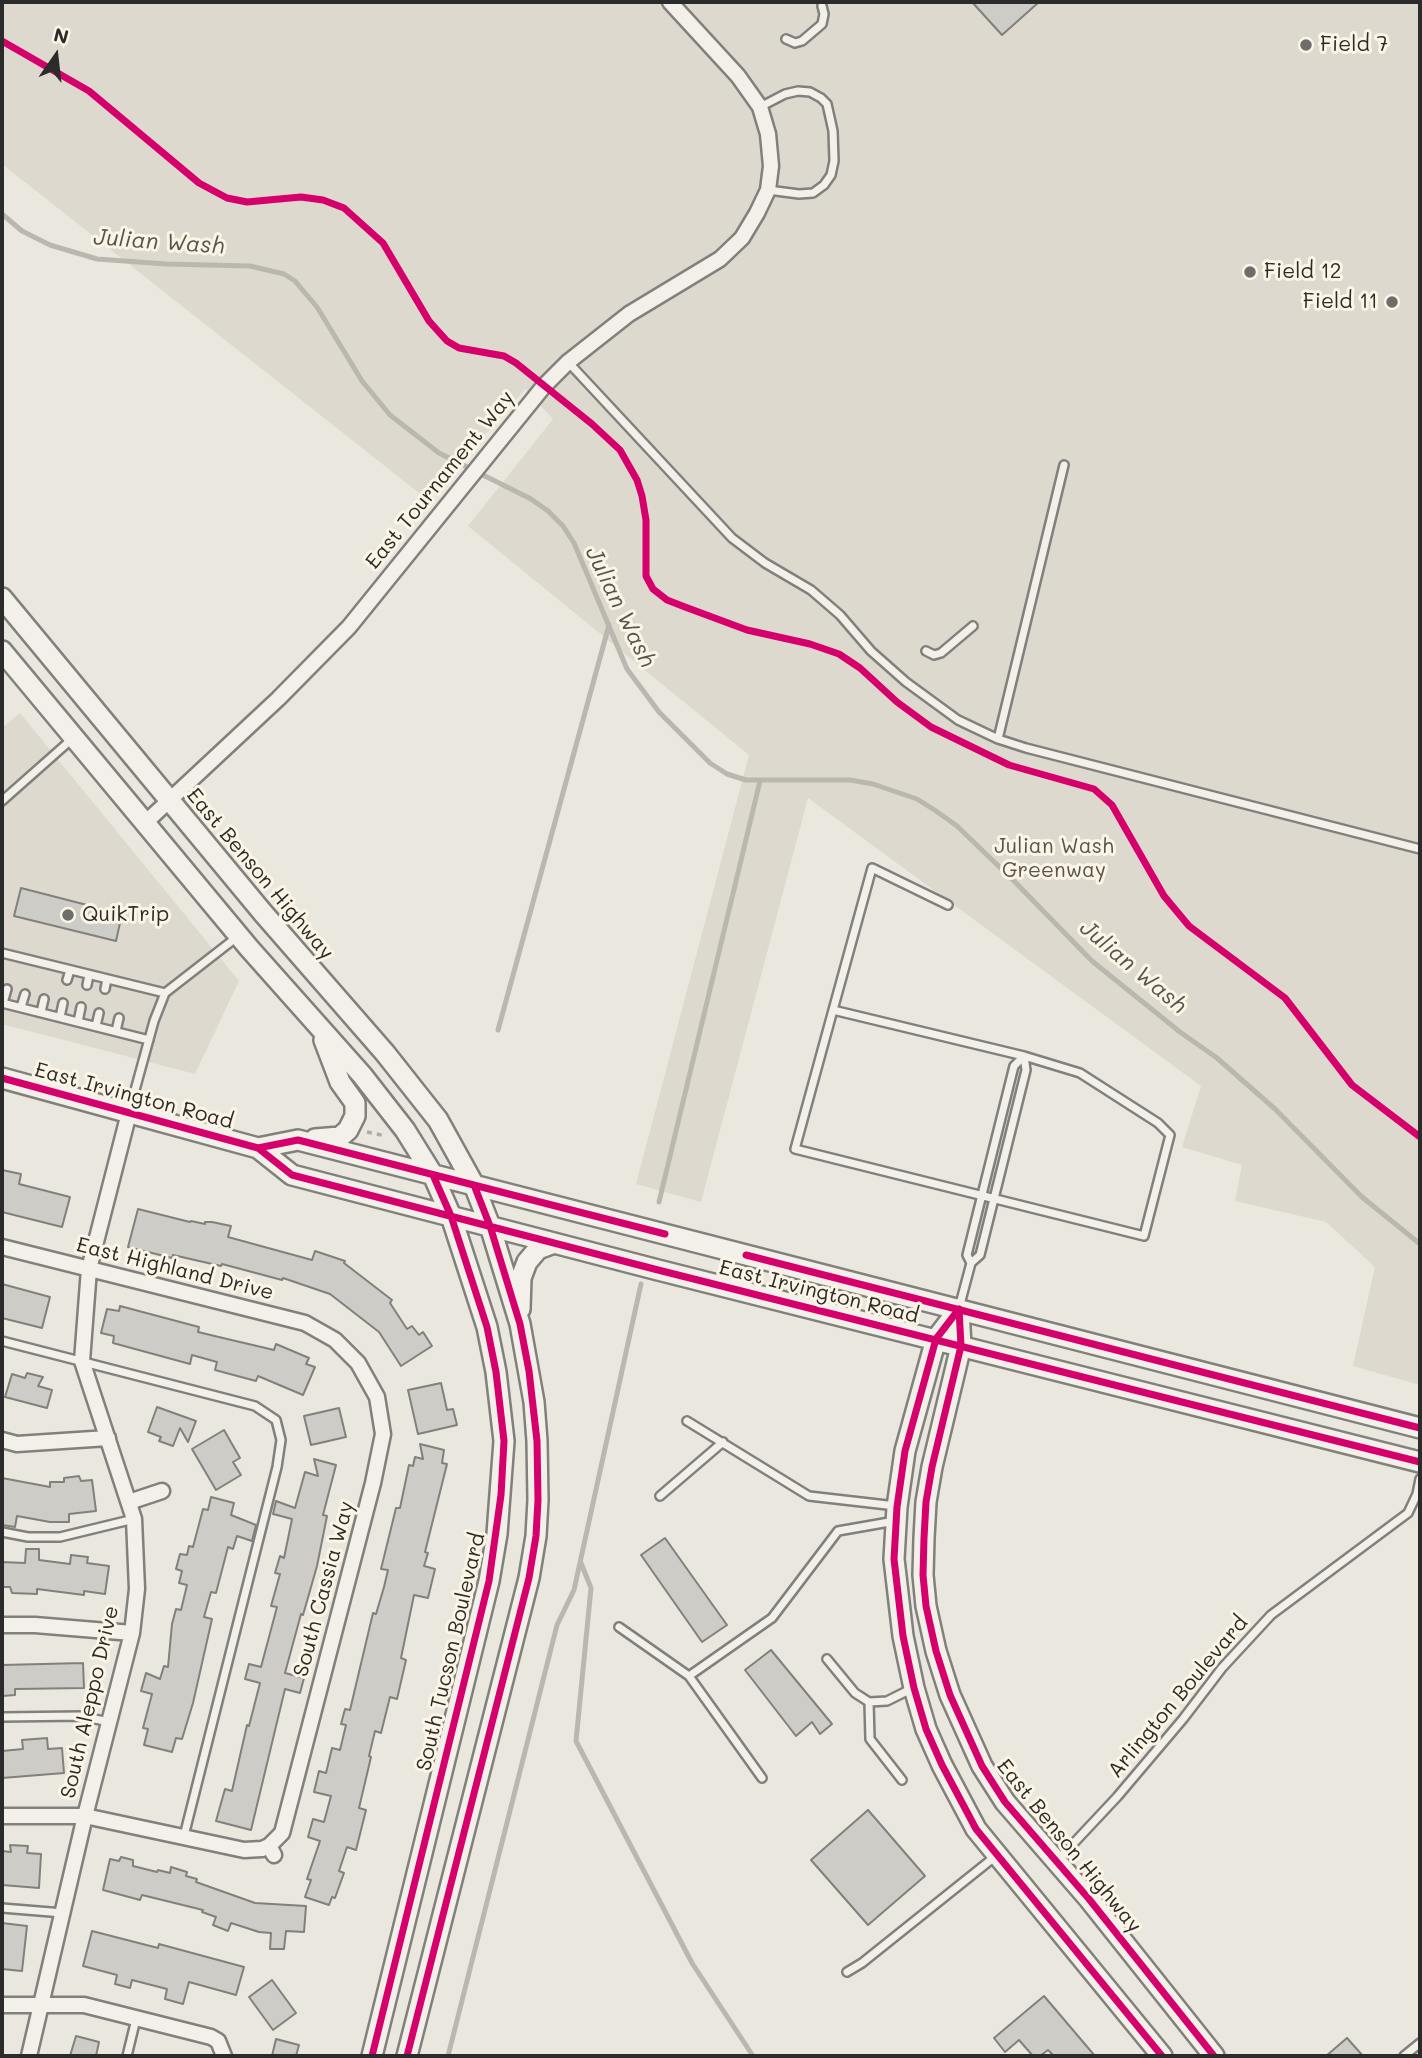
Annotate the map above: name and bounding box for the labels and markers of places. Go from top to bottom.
place label: Field 7 [1320,32,1388,58]
marker: Field 7 [1298,37,1314,53]
place label: Field 12 [1264,259,1342,285]
marker: Field 12 [1242,264,1258,280]
place label: Field 11 [1303,289,1378,315]
marker: Field 11 [1384,294,1400,310]
place label: QuikTrip [82,902,169,928]
marker: QuikTrip [60,907,76,923]

